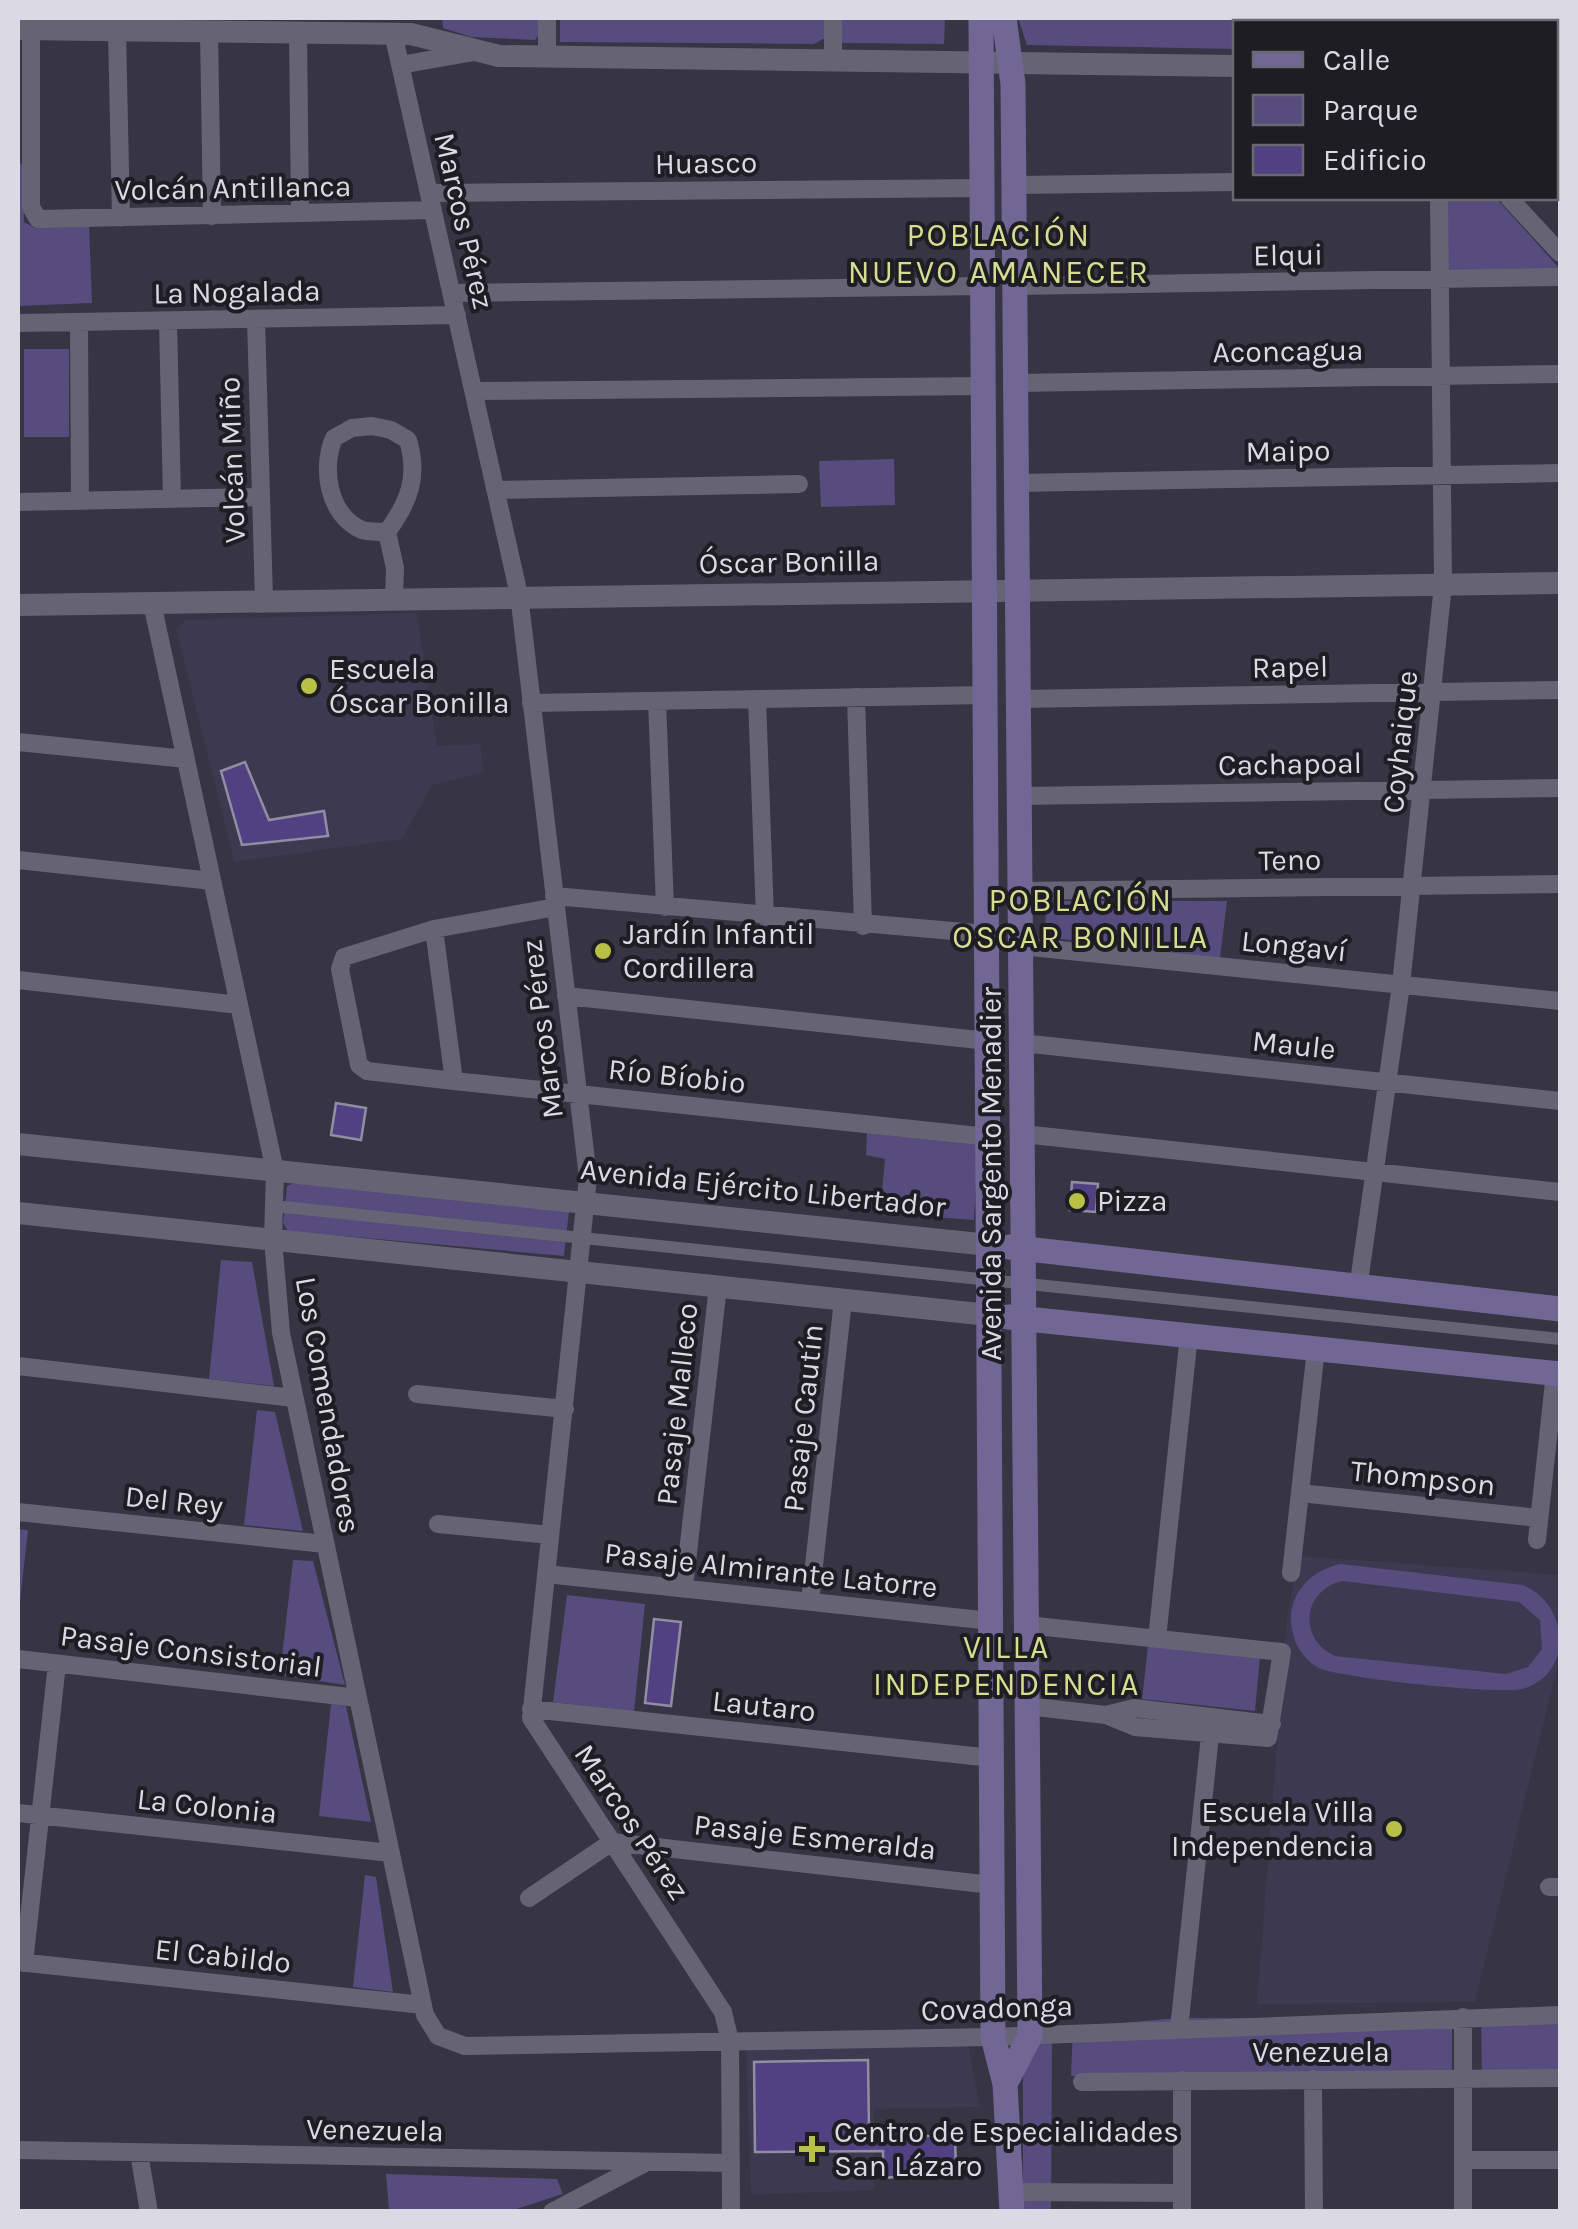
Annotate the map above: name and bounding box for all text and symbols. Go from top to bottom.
legend [1233,20,1558,200]
text: Calle [1323,42,1390,78]
text: Parque [1323,92,1418,128]
street label: Marcos Pérez [426,129,502,313]
text: Edificio [1323,142,1427,178]
street label: Huasco [654,144,758,182]
street label: Volcán Antillanca [114,168,352,208]
district label: POBLACIÓN NUEVO AMANECER [848,215,1150,291]
street label: Elqui [1253,236,1323,274]
street label: La Nogalada [153,273,321,311]
street label: Aconcagua [1212,332,1364,370]
street label: Volcán Miño [211,376,253,544]
street label: Maipo [1245,432,1331,470]
street label: Óscar Bonilla [698,542,880,582]
street label: Rapel [1252,648,1328,686]
place label: Escuela Óscar Bonilla [329,651,510,721]
street label: Coyhaique [1375,669,1425,815]
marker: Escuela Óscar Bonilla [298,675,320,697]
street label: Cachapoal [1218,745,1362,783]
street label: Teno [1258,841,1322,879]
district label: POBLACIÓN OSCAR BONILLA [952,880,1210,956]
place label: Jardín Infantil Cordillera [623,916,814,986]
street label: Longaví [1239,923,1349,969]
street label: Marcos Pérez [513,937,571,1121]
marker: Jardín Infantil Cordillera [592,940,614,962]
street label: Avenida Sargento Menadier [973,987,1009,1361]
street label: Maule [1250,1023,1338,1067]
street label: Río Bíobio [607,1051,747,1101]
street label: Avenida Ejército Libertador [579,1151,948,1225]
place label: Pizza [1097,1183,1168,1219]
marker: Pizza [1066,1190,1088,1212]
street label: Los Comendadores [288,1274,368,1536]
street label: Pasaje Malleco [648,1301,706,1507]
street label: Pasaje Cautín [775,1322,831,1514]
street label: Thompson [1349,1452,1497,1504]
street label: Del Rey [123,1478,225,1524]
street label: Pasaje Almirante Latorre [603,1535,939,1605]
street label: Pasaje Consistorial [58,1617,324,1685]
district label: VILLA INDEPENDENCIA [873,1629,1141,1703]
street label: Lautaro [711,1683,817,1729]
street label: Marcos Pérez [567,1737,697,1907]
street label: La Colonia [135,1781,279,1831]
place label: Escuela Villa Independencia [1171,1794,1374,1864]
street label: Pasaje Esmeralda [692,1806,938,1868]
marker: Escuela Villa Independencia [1383,1818,1405,1840]
street label: El Cabildo [153,1931,293,1981]
street label: Covadonga [920,1987,1074,2029]
street label: Venezuela [1252,2034,1390,2070]
street label: Venezuela [306,2111,444,2149]
place label: Centro de Especialidades San Lázaro [834,2114,1179,2184]
marker: Centro de Especialidades San Lázaro [799,2136,825,2162]

